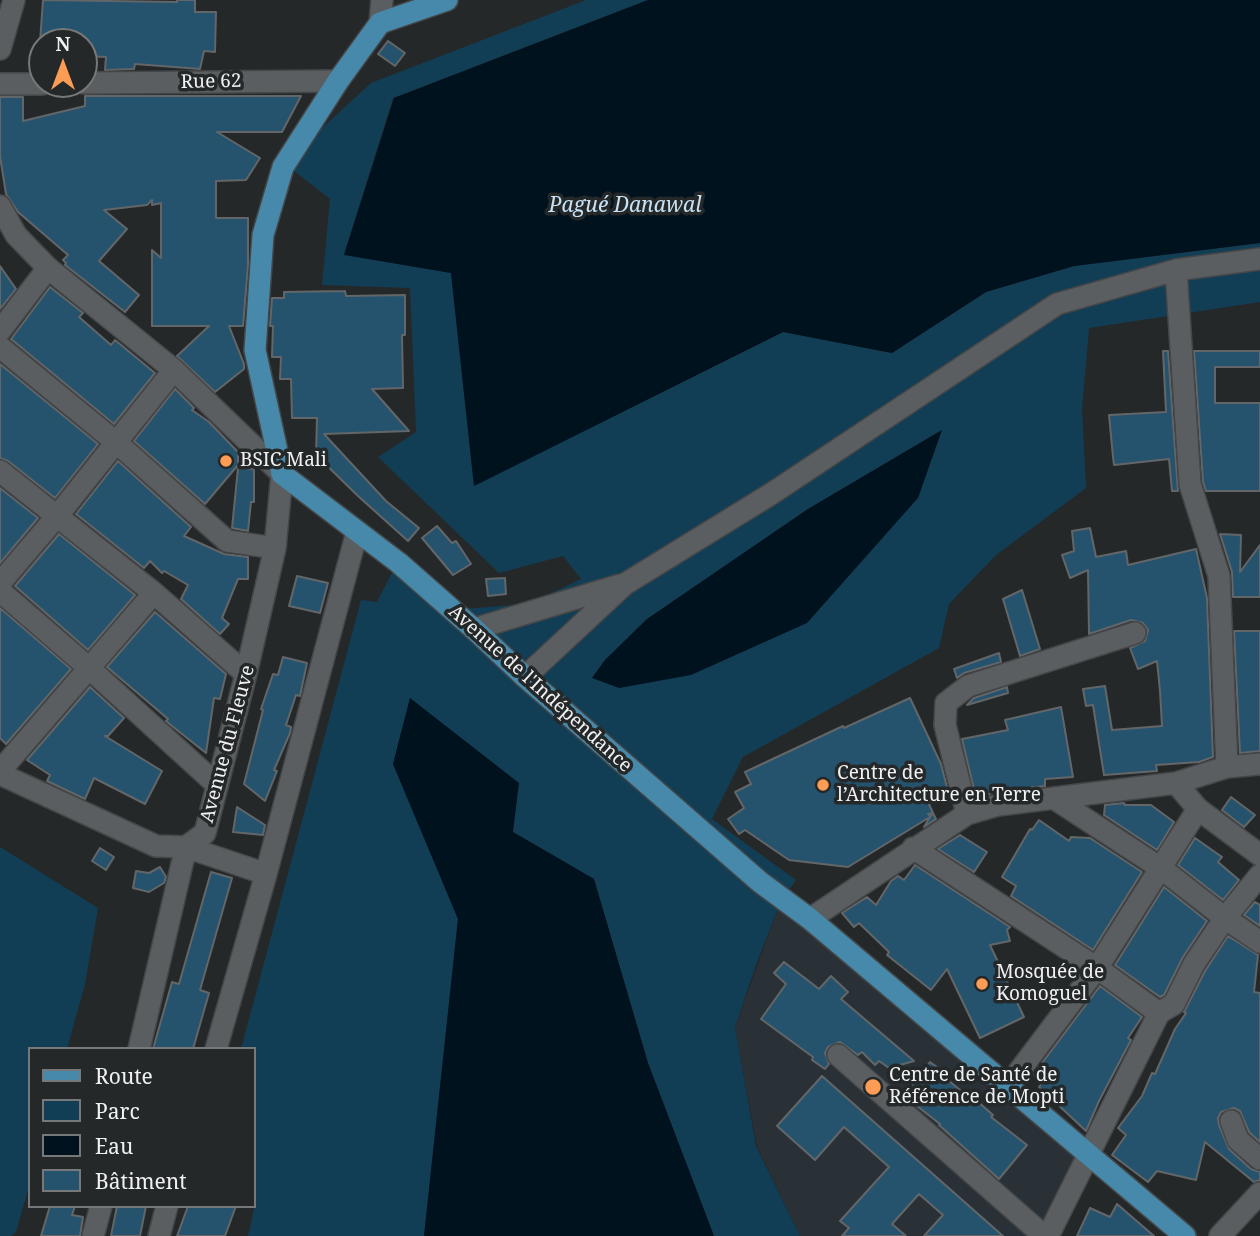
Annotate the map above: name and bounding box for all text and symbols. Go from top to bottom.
north arrow [28,28,98,98]
text: N [56,31,70,57]
street label: Rue 62 [180,70,242,94]
water label: Pagué Danawal [548,193,702,219]
place label: BSIC Mali [240,450,327,472]
marker: BSIC Mali [218,453,234,469]
street label: Avenue de l'Indépendance [444,601,636,777]
street label: Avenue du Fleuve [196,663,260,825]
place label: Centre de l’Architecture en Terre [837,763,1041,807]
marker: Centre de l’Architecture en Terre [815,777,831,793]
place label: Mosquée de Komoguel [996,962,1104,1006]
marker: Mosquée de Komoguel [974,976,990,992]
legend [28,1047,256,1208]
text: Route [95,1062,153,1090]
place label: Centre de Santé de Référence de Mopti [889,1065,1065,1109]
marker: Centre de Santé de Référence de Mopti [863,1077,883,1097]
text: Parc [95,1097,140,1125]
text: Eau [95,1132,133,1160]
text: Bâtiment [95,1167,187,1195]

